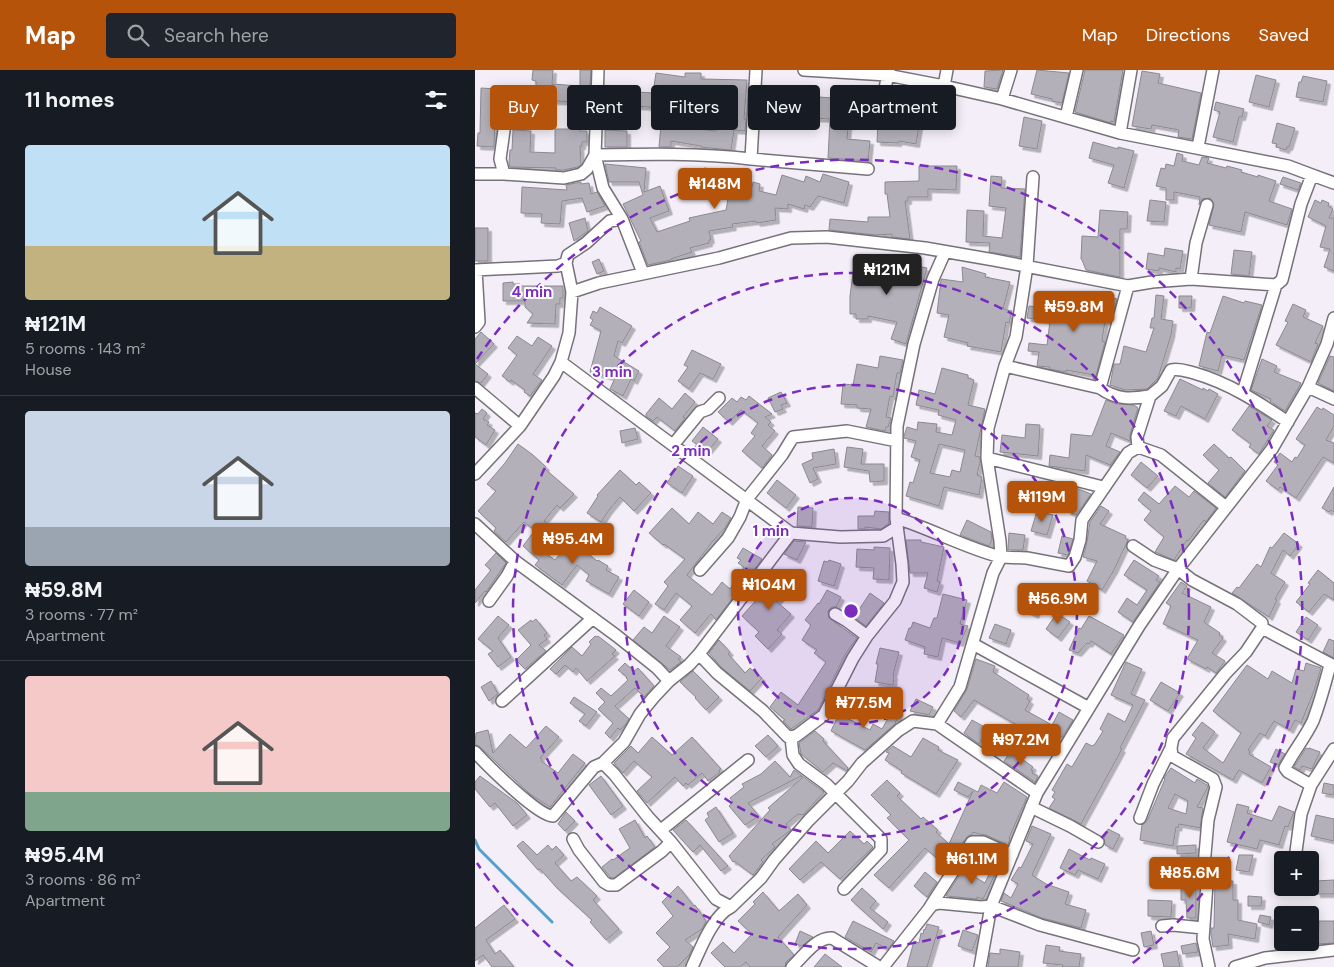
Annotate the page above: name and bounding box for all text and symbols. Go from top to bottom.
search box [106,13,456,58]
text: Map [25,20,76,51]
icon: search [124,21,152,49]
text: Search here [164,23,269,48]
text: Map [1082,23,1118,47]
text: Directions [1146,23,1231,47]
text: Saved [1259,23,1309,47]
chip: Buy [490,85,557,130]
chip: Rent [567,85,641,130]
chip: Filters [651,85,738,130]
chip: New [748,85,820,130]
chip: Apartment [830,85,956,130]
text: 11 homes [25,86,115,114]
icon: filters [422,86,450,114]
pin: ₦148M [680,168,750,210]
text: ₦148M [689,173,741,194]
icon: home [193,178,283,268]
pin: ₦121M [852,254,922,296]
text: ₦121M [864,259,910,280]
text: 4 min [512,282,552,302]
pin: ₦59.8M [1033,290,1115,333]
text: ₦59.8M [1044,296,1104,317]
text: ₦121M [25,310,86,338]
text: 5 rooms · 143 m² [25,338,146,359]
text: House [25,359,72,380]
text: 3 min [592,362,632,382]
text: 2 min [671,441,711,461]
icon: home [193,443,283,533]
pin: ₦119M [1007,480,1077,523]
text: ₦119M [1018,486,1066,507]
text: 1 min [753,521,789,541]
pin: ₦95.4M [532,522,614,565]
text: ₦95.4M [543,528,603,549]
pin: ₦104M [734,568,804,611]
text: ₦104M [742,574,796,595]
text: ₦59.8M [25,576,103,604]
pin: ₦56.9M [1017,582,1099,625]
text: ₦56.9M [1029,588,1088,609]
centre of rings [842,602,860,620]
text: 3 rooms · 77 m² [25,604,138,625]
text: Apartment [25,625,105,646]
pin: ₦77.5M [823,686,905,729]
text: ₦77.5M [836,692,892,713]
icon: home [193,708,283,798]
pin: ₦97.2M [980,724,1062,766]
text: ₦97.2M [993,729,1049,750]
text: ₦95.4M [25,841,104,869]
pin: ₦61.1M [931,842,1013,885]
text: ₦61.1M [946,848,998,869]
map controls [1274,851,1319,951]
button: + [1274,851,1319,896]
pin: ₦85.6M [1149,856,1231,899]
text: ₦85.6M [1160,862,1220,883]
text: 3 rooms · 86 m² [25,869,141,890]
text: Apartment [25,890,105,911]
button: − [1274,906,1319,951]

